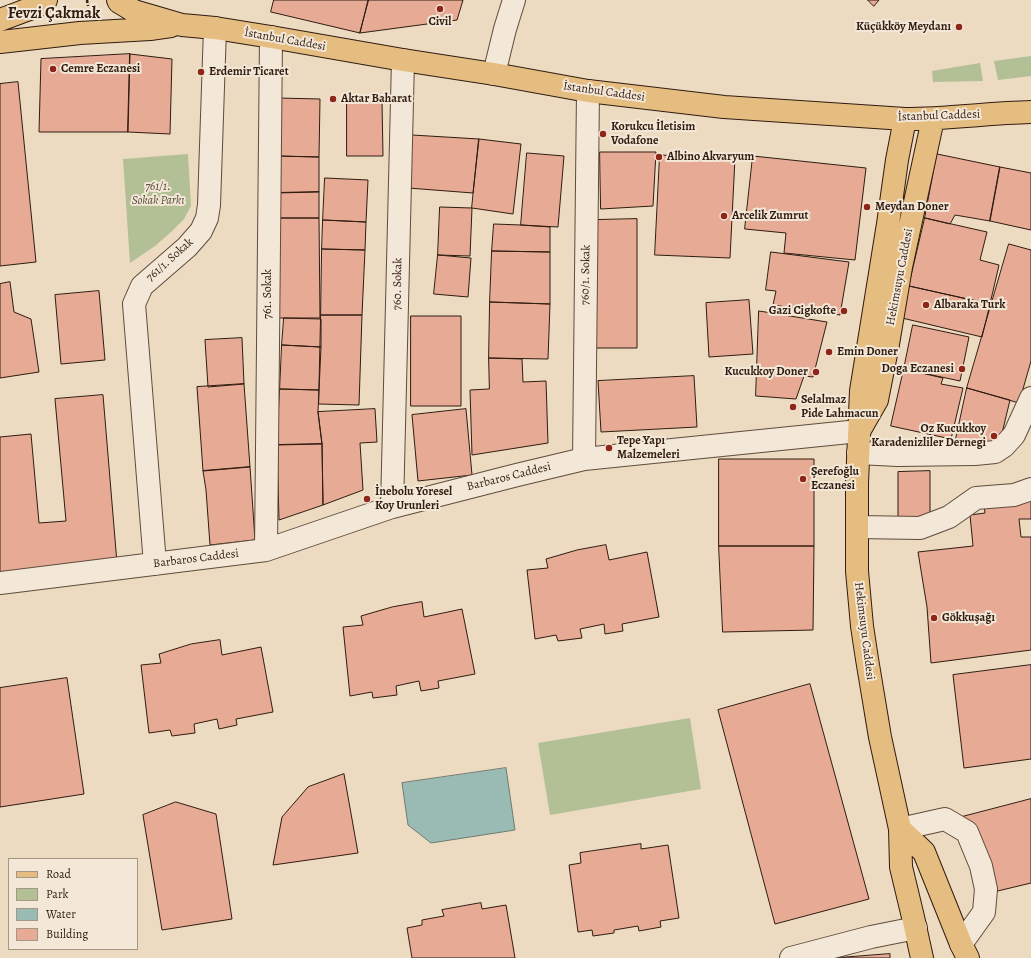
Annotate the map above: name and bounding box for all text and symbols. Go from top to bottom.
district label: Fevzi Çakmak [8,4,100,24]
marker: Civil [435,4,445,14]
place label: Civil [429,15,451,29]
place label: Küçükköy Meydanı [856,20,951,34]
marker: Küçükköy Meydanı [954,22,964,32]
street label: İstanbul Caddesi [243,26,327,54]
place label: Cemre Eczanesi [61,62,140,76]
marker: Cemre Eczanesi [48,64,58,74]
place label: Erdemir Ticaret [209,65,289,79]
marker: Erdemir Ticaret [196,67,206,77]
street label: İstanbul Caddesi [562,79,646,105]
place label: Aktar Baharat [341,92,412,106]
marker: Aktar Baharat [328,94,338,104]
street label: İstanbul Caddesi [898,107,980,125]
place label: Korukcu İletisim Vodafone [611,120,695,148]
marker: Korukcu İletisim Vodafone [598,129,608,139]
place label: Albino Akvaryum [667,150,754,164]
marker: Albino Akvaryum [654,152,664,162]
park label: 761/1. Sokak Parkı [132,180,184,208]
place label: Meydan Doner [875,200,949,214]
marker: Meydan Doner [862,202,872,212]
place label: Arcelik Zumrut [732,209,808,223]
marker: Arcelik Zumrut [719,211,729,221]
street label: Hekimsuyu Caddesi [884,227,916,327]
street label: 761/1. Sokak [144,235,196,285]
street label: 760/1. Sokak [578,245,594,305]
street label: 760. Sokak [390,258,406,310]
street label: 761. Sokak [261,269,275,319]
place label: Albaraka Turk [934,298,1005,312]
marker: Albaraka Turk [921,300,931,310]
place label: Gazi Cigkofte [769,304,836,318]
marker: Gazi Cigkofte [839,306,849,316]
place label: Emin Doner [837,345,898,359]
marker: Emin Doner [824,347,834,357]
place label: Doga Eczanesi [882,362,954,376]
marker: Doga Eczanesi [957,364,967,374]
place label: Kucukkoy Doner [725,365,808,379]
marker: Kucukkoy Doner [811,367,821,377]
place label: Selalmaz Pide Lahmacun [801,393,878,421]
marker: Selalmaz Pide Lahmacun [788,402,798,412]
place label: Oz Kucukkoy Karadenizliler Dernegi [871,422,986,450]
marker: Oz Kucukkoy Karadenizliler Dernegi [989,431,999,441]
place label: Tepe Yapı Malzemeleri [617,434,680,462]
marker: Tepe Yapı Malzemeleri [604,443,614,453]
street label: Barbaros Caddesi [465,460,553,494]
place label: Şerefoğlu Eczanesi [811,465,859,493]
marker: Şerefoğlu Eczanesi [798,474,808,484]
place label: İnebolu Yoresel Koy Urunleri [375,485,452,513]
marker: İnebolu Yoresel Koy Urunleri [362,494,372,504]
street label: Barbaros Caddesi [152,547,240,571]
street label: Hekimsuyu Caddesi [851,581,877,681]
place label: Gökkuşağı [942,611,995,625]
marker: Gökkuşağı [929,613,939,623]
legend [8,858,138,950]
text: Road [46,866,71,882]
text: Park [46,886,69,902]
text: Water [46,906,76,922]
text: Building [46,926,88,942]

